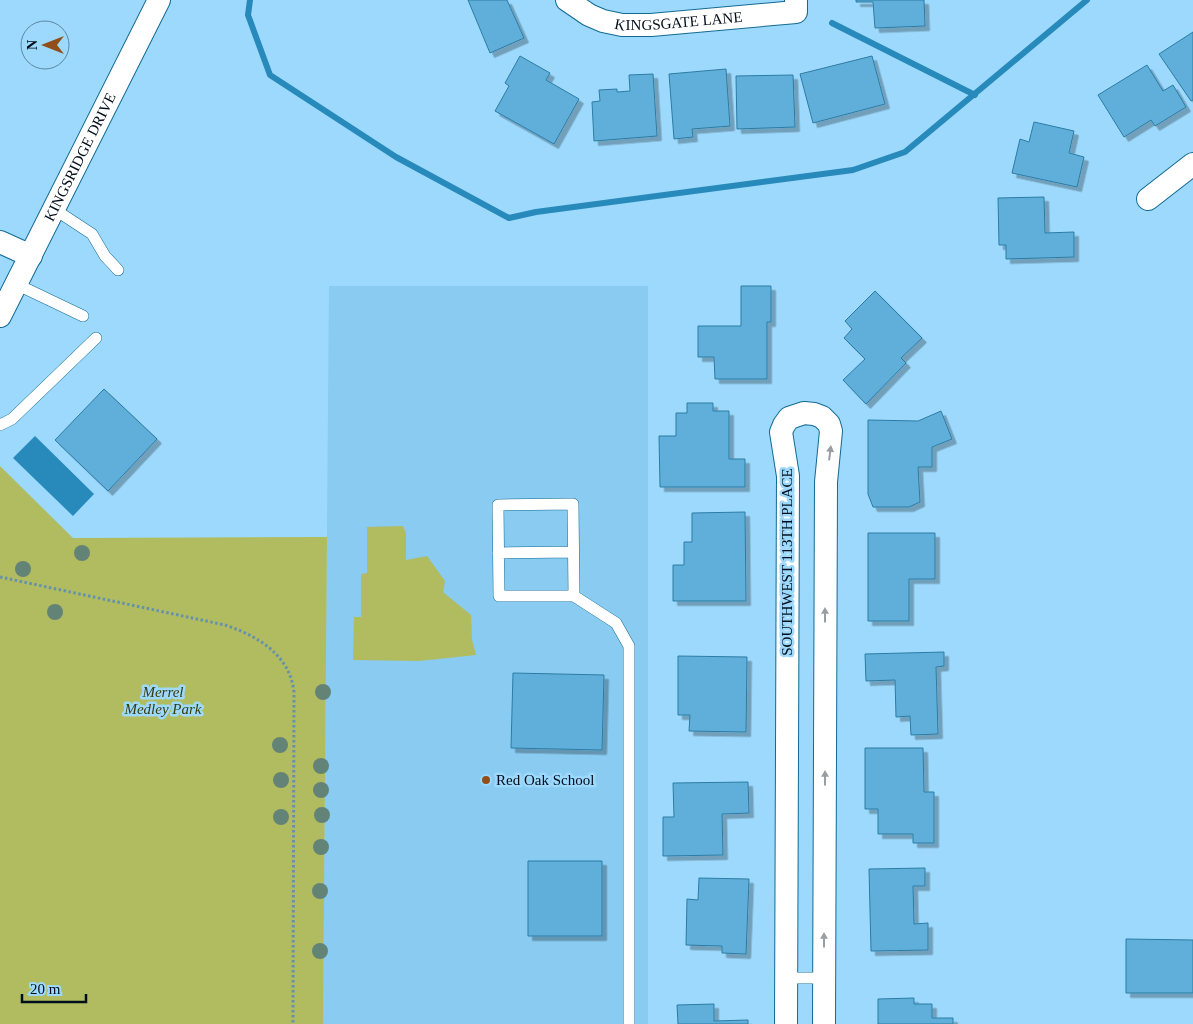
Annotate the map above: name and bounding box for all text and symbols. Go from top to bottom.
street label: KINGSGATE LANE [613,9,743,34]
north arrow [20,20,70,70]
text: N [25,40,40,50]
street label: KINGSRIDGE DRIVE [41,90,119,224]
one-way arrow [826,445,834,461]
street label: SOUTHWEST 113TH PLACE [779,468,795,656]
one-way arrow [821,607,829,623]
park label: Merrel Medley Park [123,684,202,717]
one-way arrow [821,770,829,786]
place label: Red Oak School [496,772,594,788]
marker: Red Oak School [480,774,492,786]
one-way arrow [820,932,828,948]
scale bar [22,972,86,1004]
text: 20 m [30,981,61,997]

